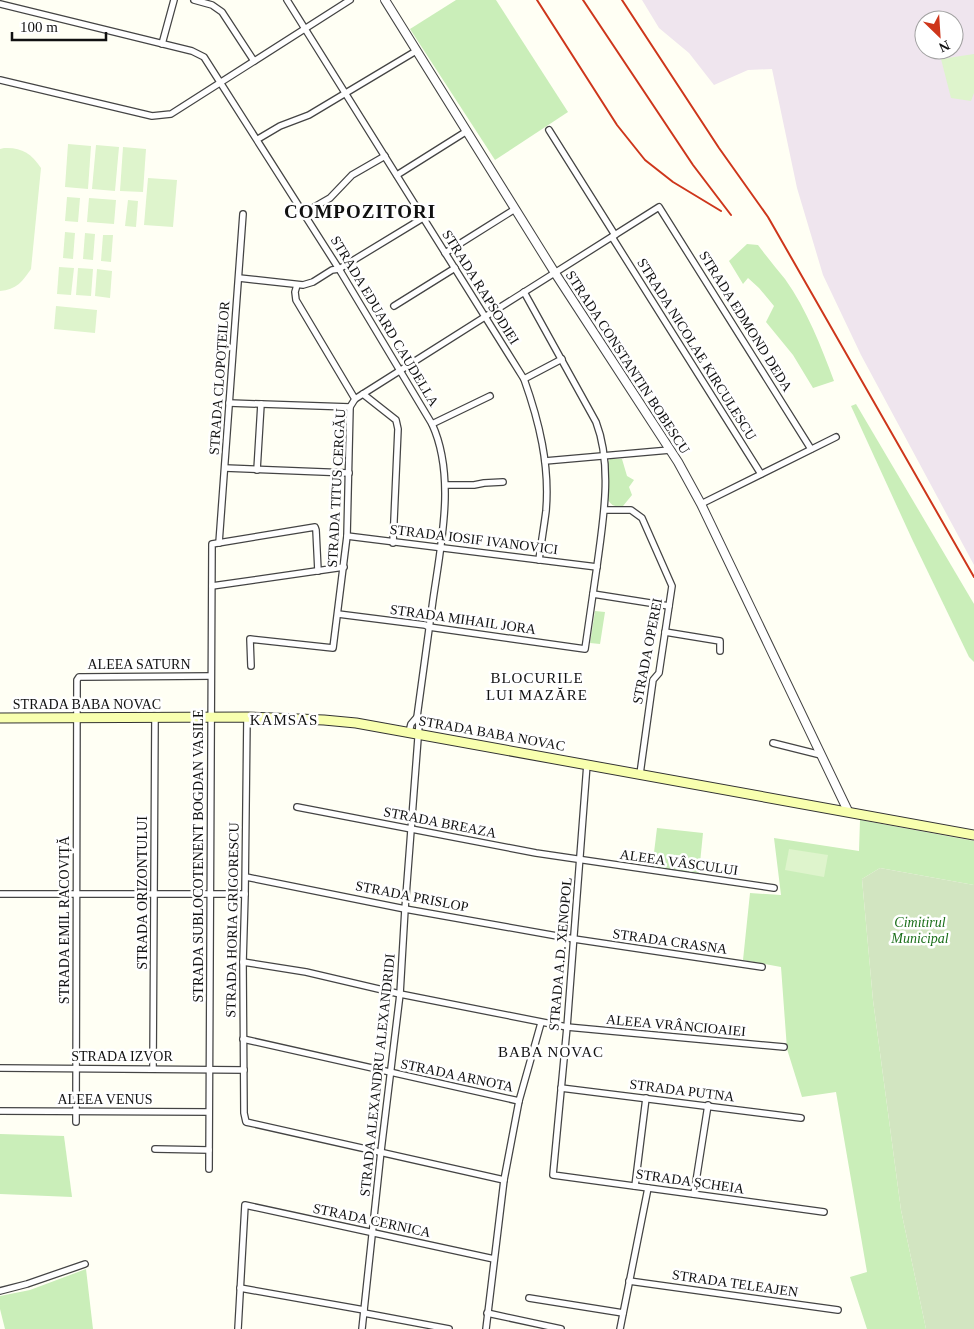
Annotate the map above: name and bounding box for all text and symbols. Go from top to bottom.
scale bar [12,10,106,42]
north arrow [914,10,964,60]
text: 100 m [20,19,58,35]
text: N [937,37,952,55]
district label: COMPOZITORI [284,201,436,222]
street label: STRADA RAPSODIEI [439,227,522,347]
street label: STRADA EDUARD CAUDELLA [328,233,442,410]
street label: STRADA EDMOND DEDA [696,248,795,395]
street label: STRADA NICOLAE KIRCULESCU [634,256,759,443]
street label: STRADA CONSTANTIN BOBESCU [563,268,692,457]
street label: STRADA CLOPOȚEILOR [207,300,233,456]
street label: STRADA TITUS CERGĂU [324,408,348,568]
street label: STRADA IOSIF IVANOVICI [389,522,559,557]
street label: STRADA OPEREI [630,596,665,705]
street label: STRADA MIHAIL JORA [389,602,538,637]
street label: ALEEA SATURN [87,657,191,672]
district label: BLOCURILE LUI MAZĂRE [486,670,588,703]
street label: STRADA BABA NOVAC [13,697,161,712]
street label: STRADA SUBLOCOTENENT BOGDAN VASILE [191,710,206,1002]
district label: KAMSAS [250,712,318,728]
street label: STRADA BABA NOVAC [418,713,566,754]
street label: STRADA BREAZA [382,804,499,841]
street label: STRADA ORIZONTULUI [135,816,150,970]
street label: STRADA HORIA GRIGORESCU [223,822,242,1018]
street label: STRADA EMIL RACOVIȚĂ [56,835,73,1004]
street label: ALEEA VÂSCULUI [619,846,739,878]
street label: STRADA A.D. XENOPOL [546,877,575,1031]
street label: STRADA PRISLOP [354,878,470,915]
park label: Cimitirul Municipal [890,915,949,946]
street label: STRADA CRASNA [612,926,729,957]
street label: STRADA ALEXANDRU ALEXANDRIDI [357,952,398,1197]
street label: ALEEA VRÂNCIOAIEI [606,1011,747,1039]
district label: BABA NOVAC [498,1044,604,1060]
street label: STRADA IZVOR [71,1049,173,1064]
street label: STRADA ARNOTA [399,1056,516,1095]
street label: STRADA PUTNA [629,1077,736,1104]
street label: ALEEA VENUS [57,1092,153,1107]
street label: STRADA ȘCHEIA [635,1166,746,1198]
street label: STRADA CERNICA [312,1201,433,1241]
street label: STRADA TELEAJEN [671,1267,799,1300]

